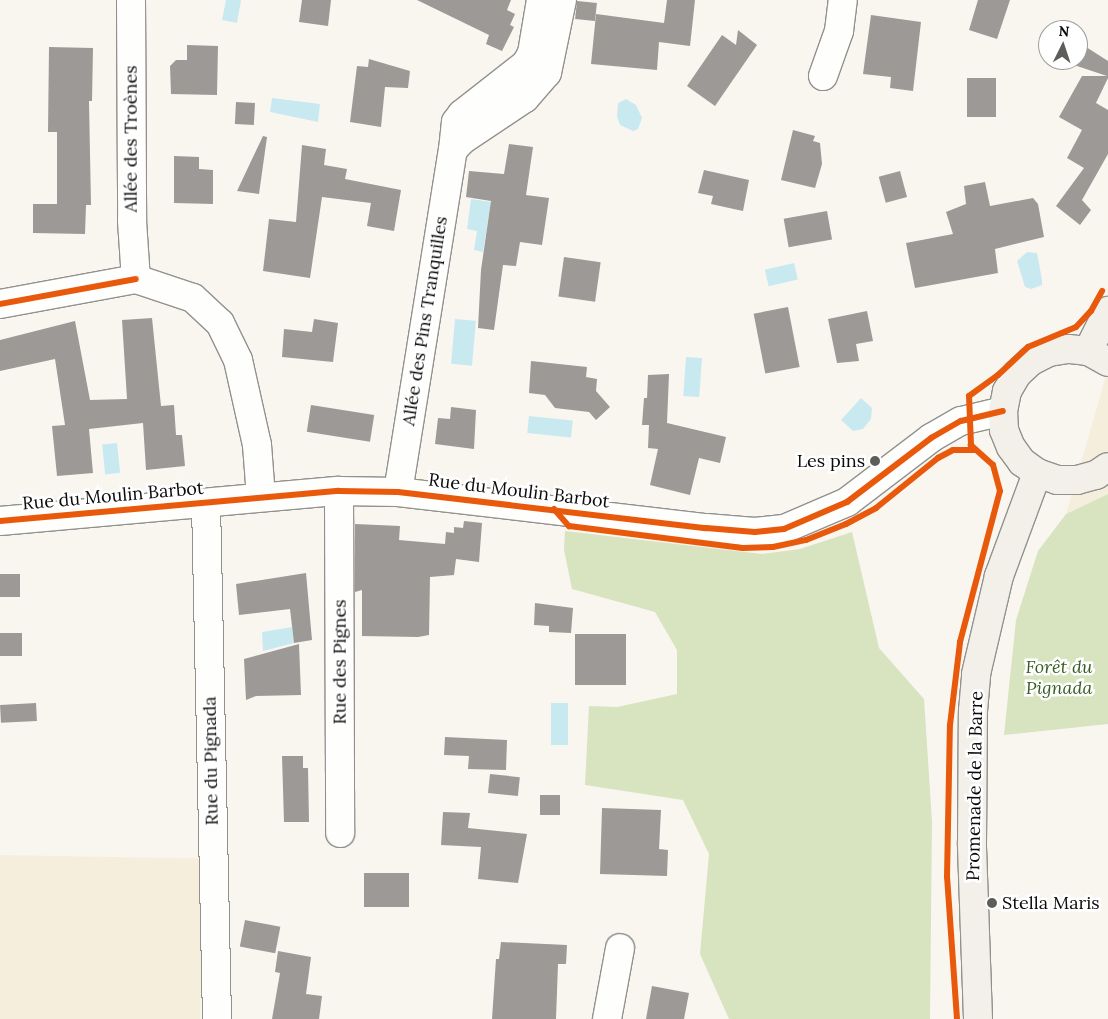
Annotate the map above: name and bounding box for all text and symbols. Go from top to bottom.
north arrow [1038,20,1088,70]
text: N [1058,22,1070,40]
street label: Allée des Troènes [120,65,142,213]
street label: Allée des Pins Tranquilles [398,215,452,427]
place label: Les pins [797,450,865,472]
marker: Les pins [869,455,881,467]
street label: Rue du Moulin Barbot [427,469,611,513]
street label: Rue du Moulin Barbot [21,477,205,515]
street label: Rue des Pignes [329,599,351,725]
park label: Forêt du Pignada [1025,657,1093,700]
street label: Promenade de la Barre [963,691,987,881]
street label: Rue du Pignada [199,696,223,826]
place label: Stella Maris [1002,892,1100,914]
marker: Stella Maris [986,897,998,909]

